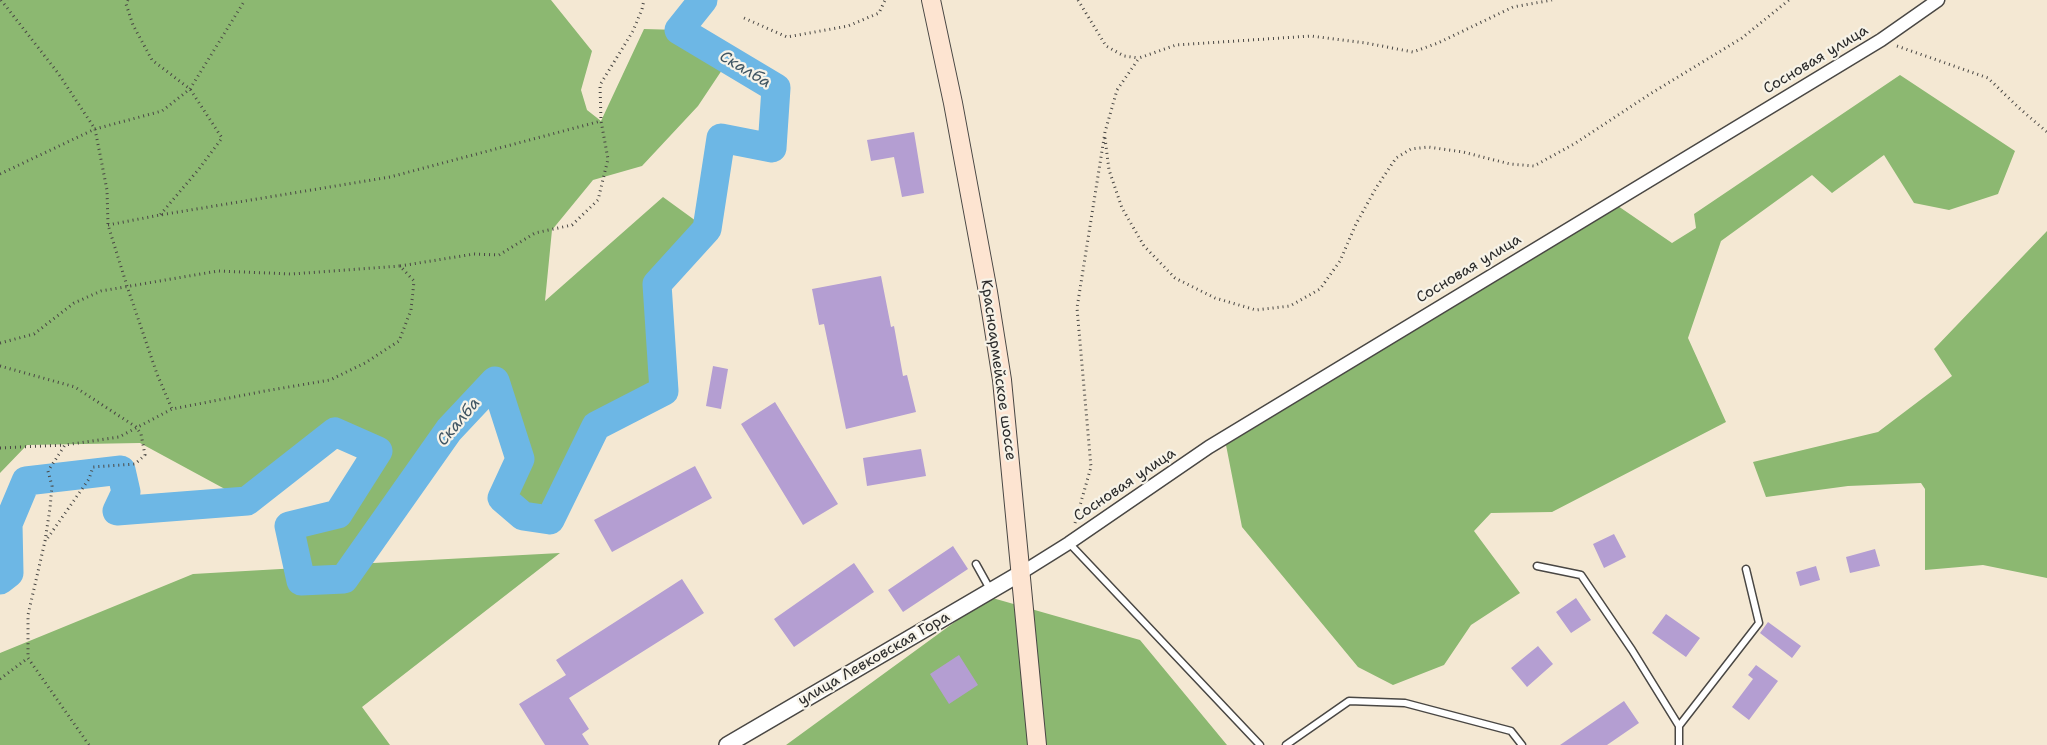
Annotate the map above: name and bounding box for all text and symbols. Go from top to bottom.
street label: Сосновая улица [1760,22,1872,98]
water label: Скалба [716,47,774,93]
street label: Сосновая улица [1413,231,1525,307]
street label: Красноармейское шоссе [976,278,1020,462]
water label: Скалба [433,394,485,450]
street label: Сосновая улица [1071,444,1179,526]
street label: улица Левковская Гора [795,608,953,710]

